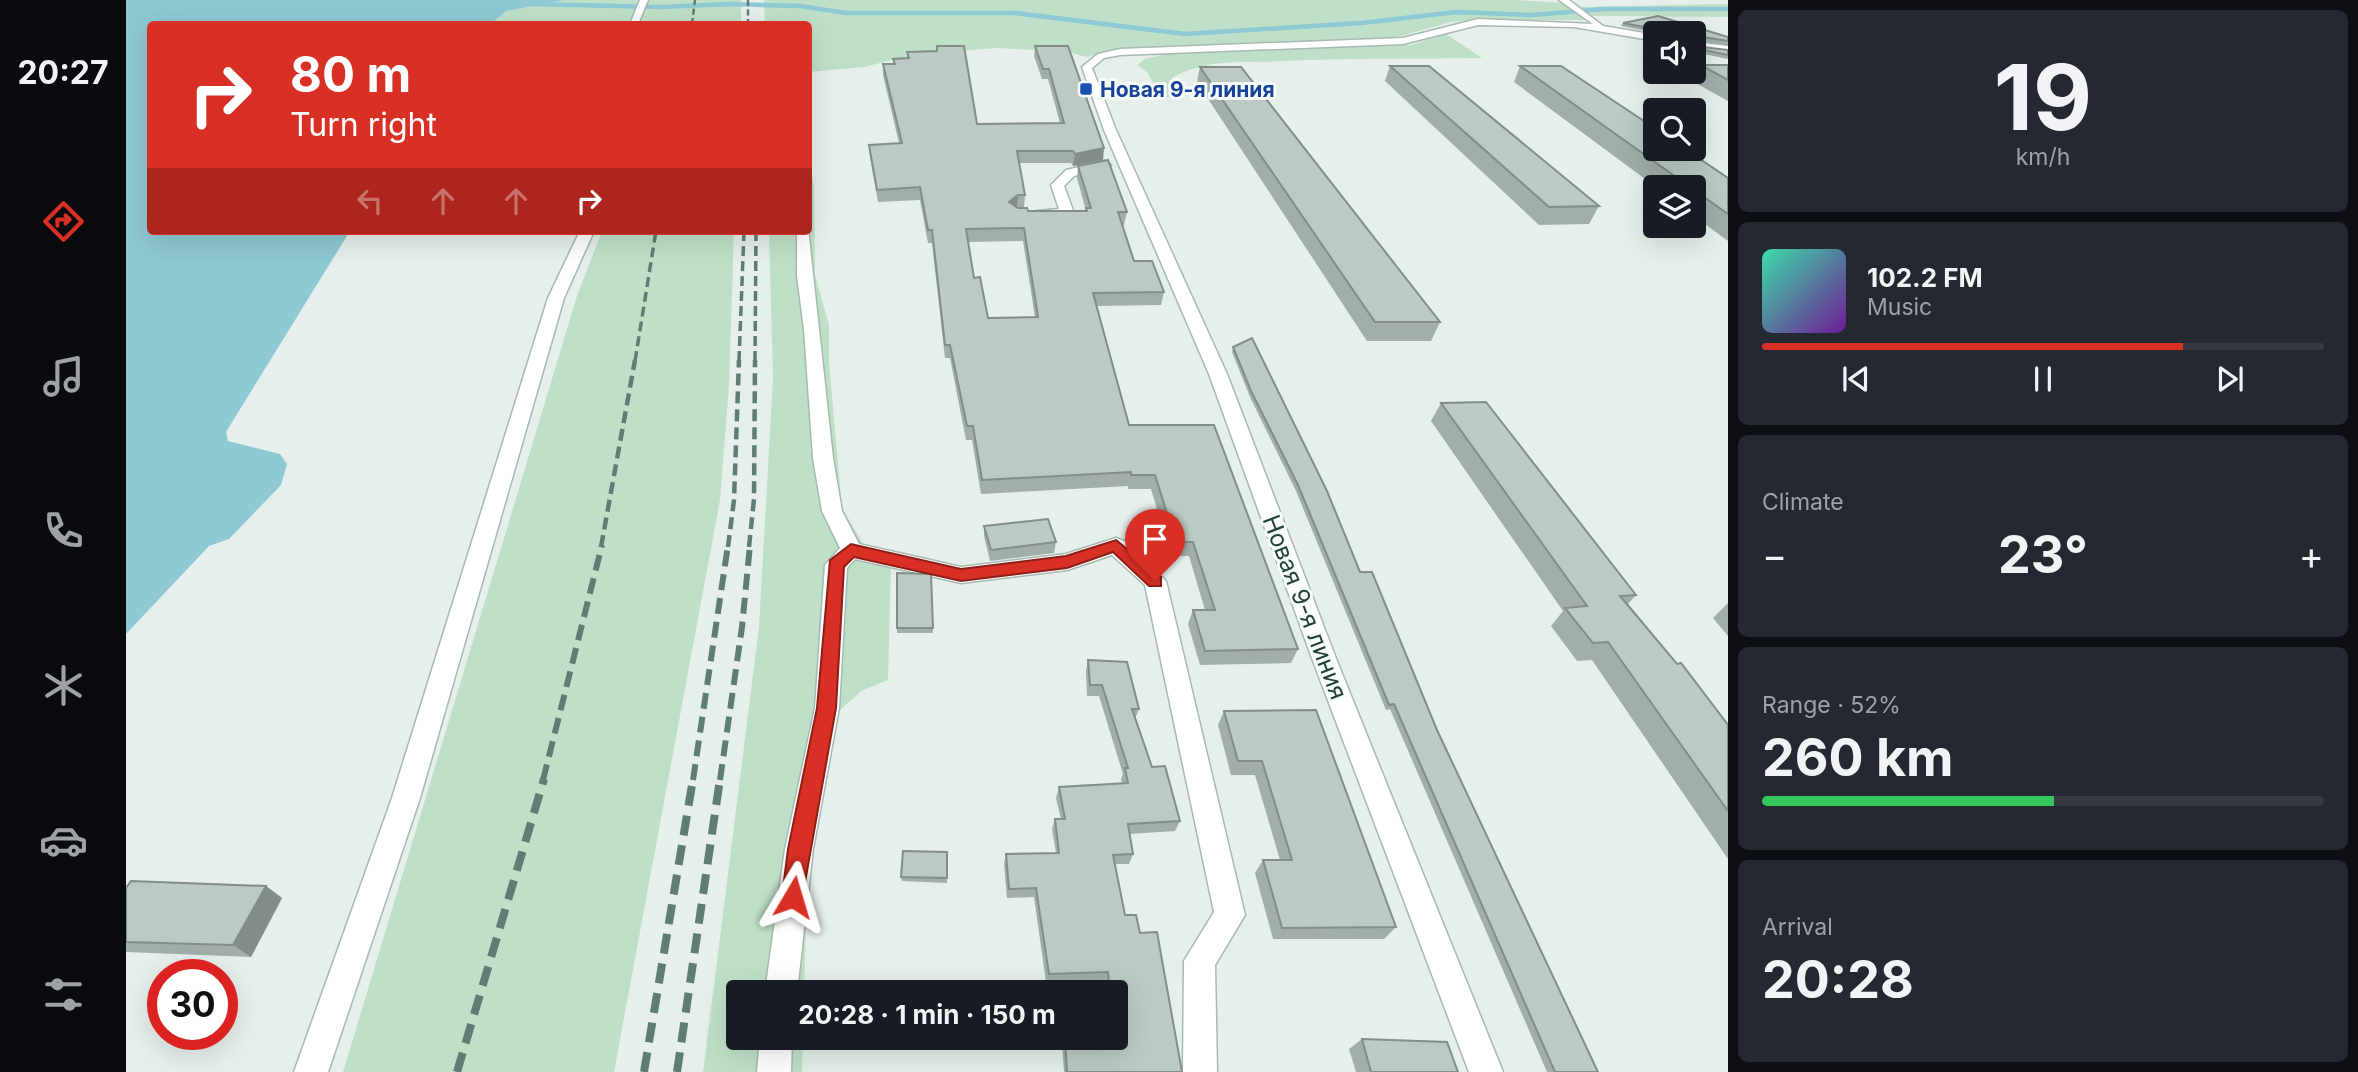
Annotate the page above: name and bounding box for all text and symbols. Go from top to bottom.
map controls [1643,21,1706,238]
button: sound [1643,21,1706,84]
text: 19 [1994,42,2092,152]
text: 80 m [290,45,411,104]
icon: right [175,49,266,140]
text: 20:27 [17,53,109,92]
place label: Новая 9-я линия [1100,77,1275,102]
marker: Новая 9-я линия [1078,81,1094,97]
button: search [1643,98,1706,161]
text: Turn right [290,105,437,144]
text: km/h [2016,143,2070,171]
button: layers [1643,175,1706,238]
icon: left [351,182,389,220]
icon: ahead [424,182,462,220]
icon: ahead [497,182,535,220]
icon: right [570,182,608,220]
icon: directions [39,197,88,246]
text: 102.2 FM [1867,262,1983,293]
text: Music [1867,293,1932,321]
icon: music [39,352,88,401]
icon: previous [1837,360,1875,398]
icon: pause [2024,360,2062,398]
icon: next [2211,360,2249,398]
text: Climate [1762,488,1844,516]
icon: phone [39,506,88,555]
pin [1125,509,1185,581]
street label: Новая 9-я линия [1257,511,1353,703]
icon: arrive [1136,520,1174,558]
text: 23° [1998,523,2088,586]
text: − [1762,532,1787,578]
text: + [2299,532,2324,578]
icon: climate [39,661,88,710]
text: Range · 52% [1762,691,1901,719]
text: 260 km [1762,726,1954,789]
icon: car [39,816,88,865]
position arrow [756,860,830,934]
text: Arrival [1762,913,1833,941]
text: 20:28 [1762,948,1914,1011]
speed limit sign: 30 [147,959,238,1050]
icon: filters [39,970,88,1019]
text: 20:28 · 1 min · 150 m [798,999,1056,1030]

